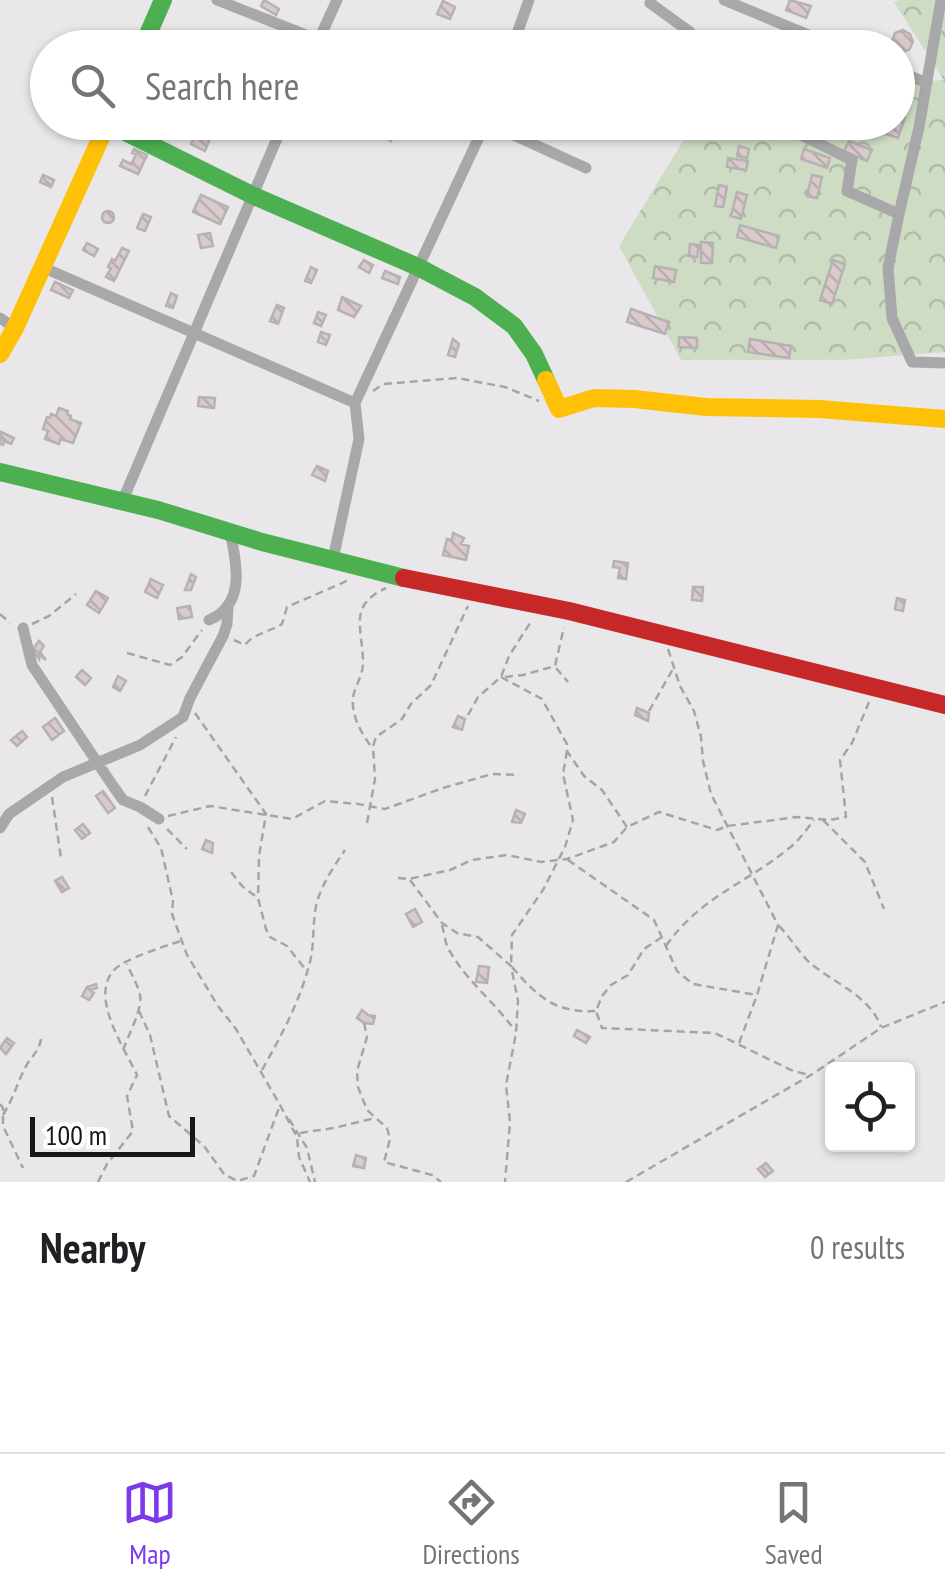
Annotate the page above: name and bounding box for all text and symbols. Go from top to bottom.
search box [30,30,915,140]
icon: search [65,58,120,113]
text: Search here [145,61,299,110]
map controls [825,1062,915,1152]
button: locate [825,1062,915,1152]
scale bar [30,1112,195,1156]
text: 100 m [45,1116,107,1153]
text: Nearby [40,1220,145,1275]
text: 0 results [810,1226,905,1268]
tab: Map [122,1475,177,1572]
tab: Directions [422,1475,520,1572]
tab: Saved [765,1475,823,1572]

